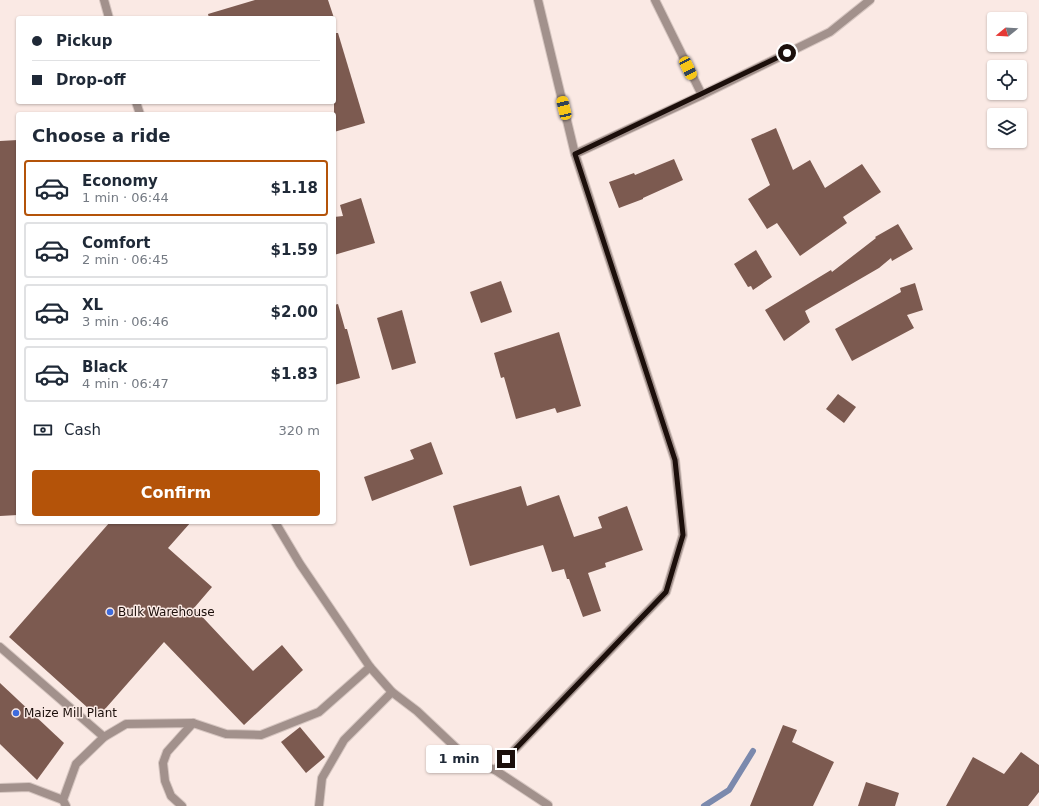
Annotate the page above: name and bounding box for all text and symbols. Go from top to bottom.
north arrow [987,12,1027,52]
map controls [987,12,1027,148]
text: Pickup [56,32,112,50]
route start [778,44,796,62]
car [677,55,699,81]
button: locate [987,60,1027,100]
text: Drop-off [56,71,126,89]
car [555,95,573,121]
button: layers [987,108,1027,148]
text: Choose a ride [32,125,171,146]
icon: car [34,170,70,206]
text: Economy [82,172,158,190]
text: $1.18 [271,179,318,197]
text: 1 min · 06:44 [82,190,169,205]
icon: car [34,232,70,268]
text: Comfort [82,234,150,252]
text: $1.59 [271,241,318,259]
text: 2 min · 06:45 [82,252,169,267]
icon: car [34,294,70,330]
text: XL [82,296,103,314]
text: $2.00 [271,303,318,321]
text: 3 min · 06:46 [82,314,169,329]
icon: car [34,356,70,392]
text: Black [82,358,128,376]
text: $1.83 [271,365,318,383]
text: 4 min · 06:47 [82,376,169,391]
icon: cash [32,419,54,441]
text: Cash [64,421,101,439]
text: 320 m [278,423,320,438]
button: Confirm [32,470,320,516]
place label: Bulk Warehouse [118,605,215,619]
marker: Bulk Warehouse [105,607,115,617]
place label: Maize Mill Plant [24,706,117,720]
marker: Maize Mill Plant [11,708,21,718]
callout: 1 min [426,745,492,773]
route end [497,750,515,768]
text: 1 min [439,751,479,766]

